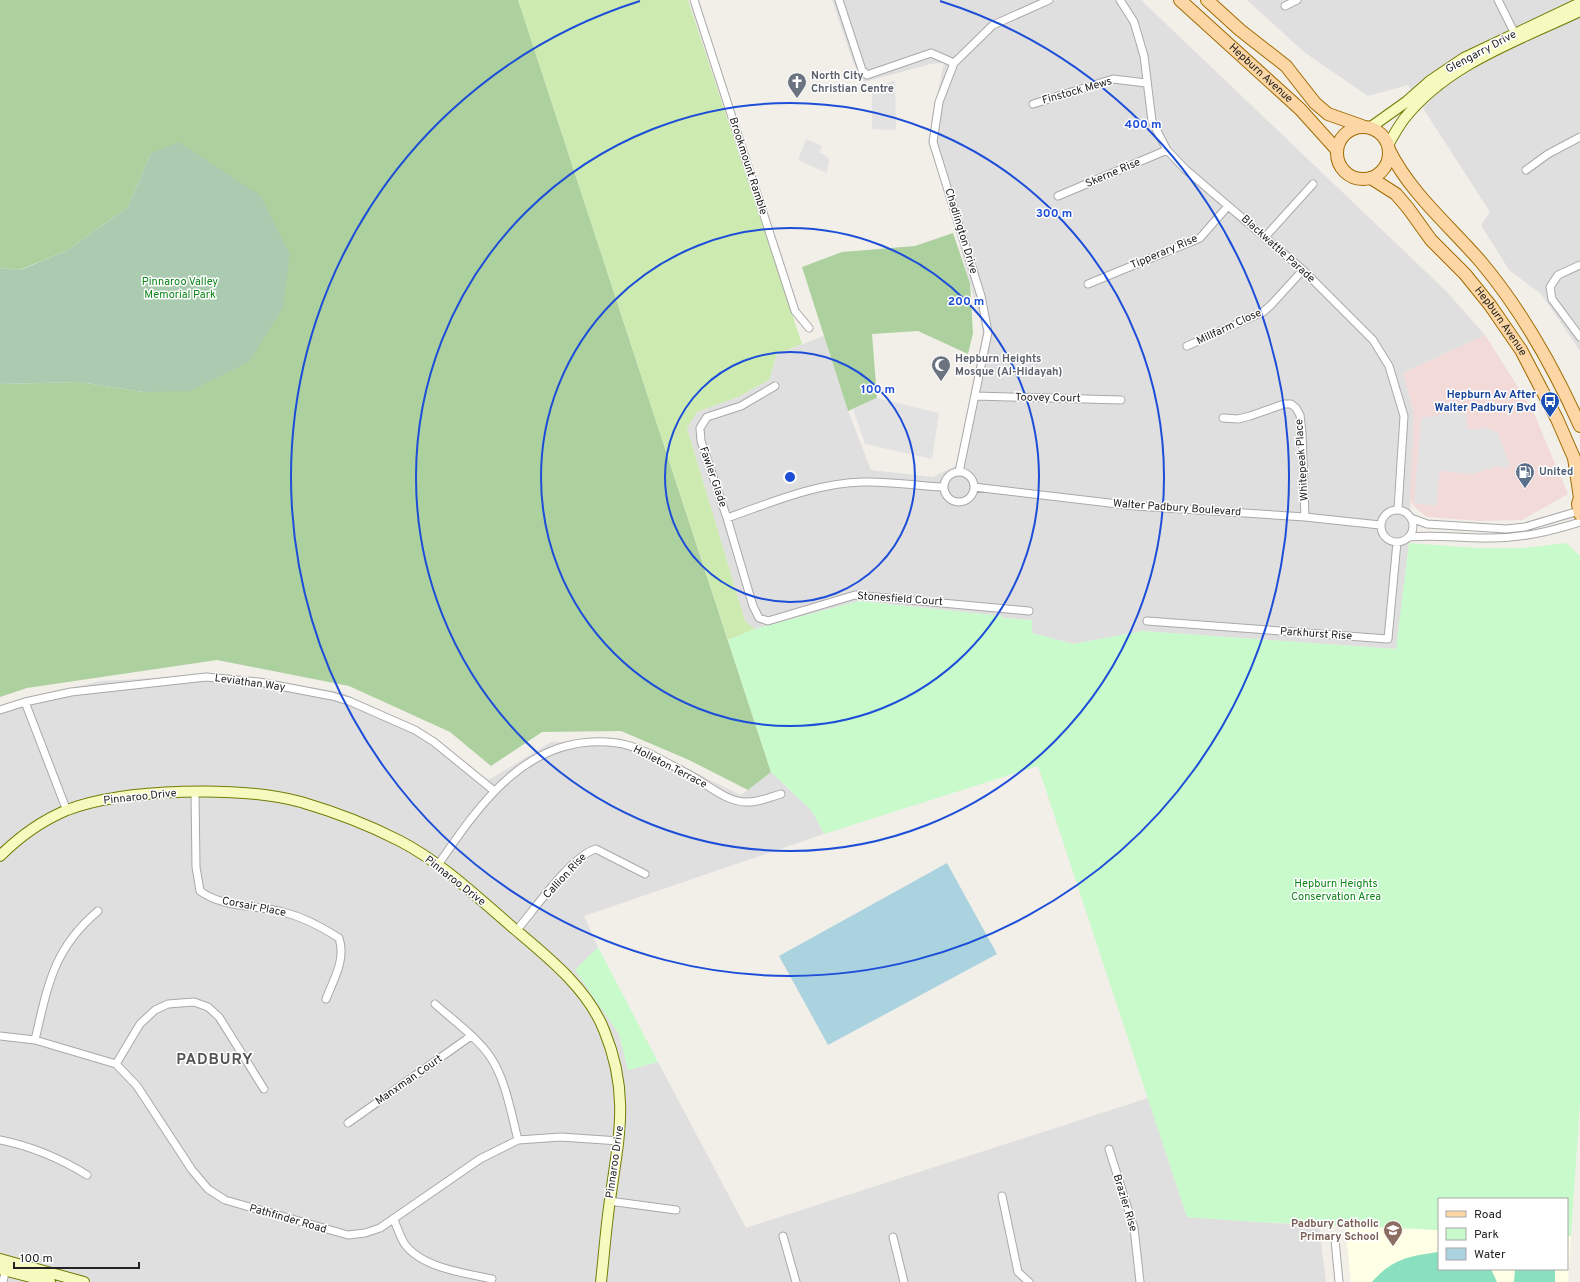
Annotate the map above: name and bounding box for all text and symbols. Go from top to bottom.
street label: Glengarry Drive [1443,27,1519,77]
street label: Hepburn Avenue [1226,41,1296,106]
place label: North City Christian Centre [811,69,894,96]
church icon: North City Christian Centre [786,71,808,99]
street label: Finstock Mews [1040,74,1114,108]
street label: Brookmount Ramble [726,115,770,217]
text: 400 m [1124,117,1162,133]
street label: Skerne Rise [1083,155,1143,191]
street label: Chadlington Drive [941,187,981,276]
text: 300 m [1036,206,1072,222]
street label: Blackwattle Parade [1238,212,1318,286]
street label: Tipperary Rise [1128,232,1200,272]
park label: Pinnaroo Valley Memorial Park [142,275,218,302]
street label: Hepburn Avenue [1471,284,1530,358]
text: 200 m [948,294,984,310]
street label: Millfarm Close [1194,306,1264,348]
place label: Hepburn Heights Mosque (Al-Hidayah) [955,352,1062,379]
mosque icon: Hepburn Heights Mosque (Al-Hidayah) [930,354,952,382]
text: 100 m [861,382,895,398]
place label: Hepburn Av After Walter Padbury Bvd [1435,388,1536,415]
street label: Toovey Court [1015,390,1081,406]
bus stop icon: Hepburn Av After Walter Padbury Bvd [1539,390,1561,418]
street label: Whitepeak Place [1292,419,1312,501]
street label: Fawler Glade [696,445,730,509]
fuel station icon: United [1514,461,1536,489]
place label: United [1539,465,1573,479]
centre of rings [783,470,797,484]
street label: Walter Padbury Boulevard [1112,497,1242,519]
street label: Stonesfield Court [857,589,943,609]
street label: Parkhurst Rise [1279,624,1353,644]
street label: Leviathan Way [214,671,286,695]
street label: Holleton Terrace [631,742,709,792]
street label: Pinnaroo Drive [103,786,177,808]
street label: Callion Rise [540,850,590,902]
street label: Pinnaroo Drive [422,853,488,909]
park label: Hepburn Heights Conservation Area [1291,877,1381,904]
street label: Corsair Place [221,894,287,920]
district label: PADBURY [176,1051,254,1070]
street label: Manxman Court [373,1052,445,1108]
street label: Pinnaroo Drive [603,1125,627,1199]
street label: Brazier Rise [1110,1173,1140,1234]
legend [1438,1198,1568,1270]
street label: Pathfinder Road [248,1201,328,1237]
text: Road [1474,1207,1502,1223]
place label: Padbury Catholic Primary School [1291,1217,1379,1244]
school or university icon: Padbury Catholic Primary School [1382,1219,1404,1247]
text: Park [1474,1227,1499,1243]
scale bar [14,1244,139,1270]
text: Water [1474,1247,1506,1263]
text: 100 m [20,1251,53,1267]

